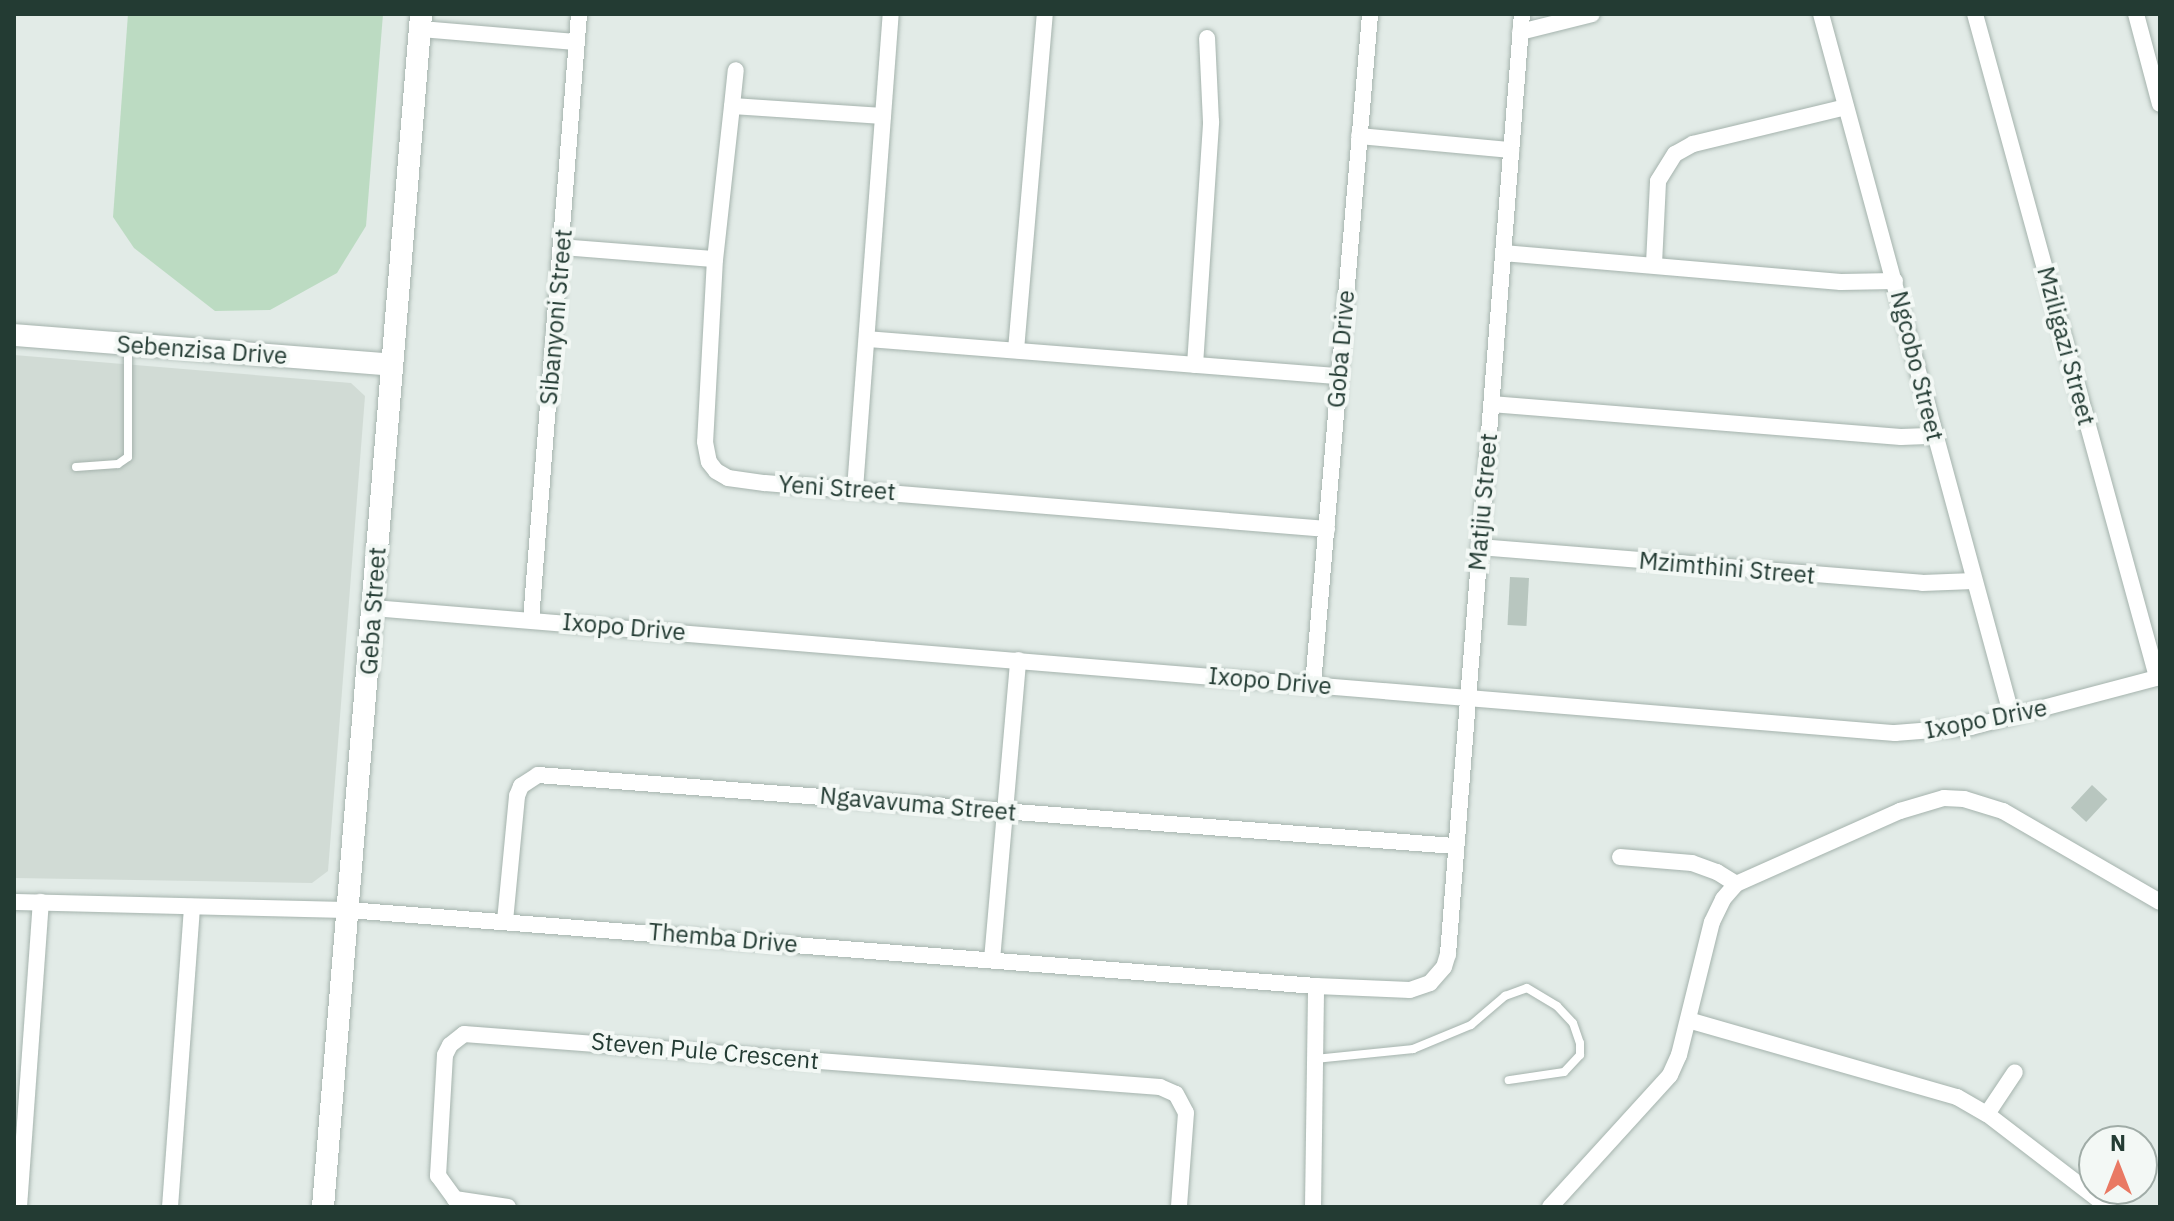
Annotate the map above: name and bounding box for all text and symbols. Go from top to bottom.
street label: Sibanyoni Street [534,228,578,406]
street label: Mziligazi Street [2031,263,2101,429]
street label: Ngcobo Street [1884,288,1950,444]
street label: Goba Drive [1322,289,1360,409]
street label: Sebenzisa Drive [116,330,288,370]
street label: Matjiu Street [1463,432,1503,572]
street label: Yeni Street [777,470,897,506]
street label: Geba Street [354,546,392,676]
street label: Mzimthini Street [1638,546,1816,590]
street label: Ixopo Drive [561,607,687,647]
street label: Ixopo Drive [1207,661,1333,701]
street label: Ixopo Drive [1923,693,2049,745]
street label: Ngavavuma Street [819,781,1017,827]
street label: Themba Drive [647,917,799,959]
street label: Steven Pule Crescent [590,1027,820,1075]
north arrow [2078,1125,2158,1205]
text: N [2110,1128,2126,1157]

